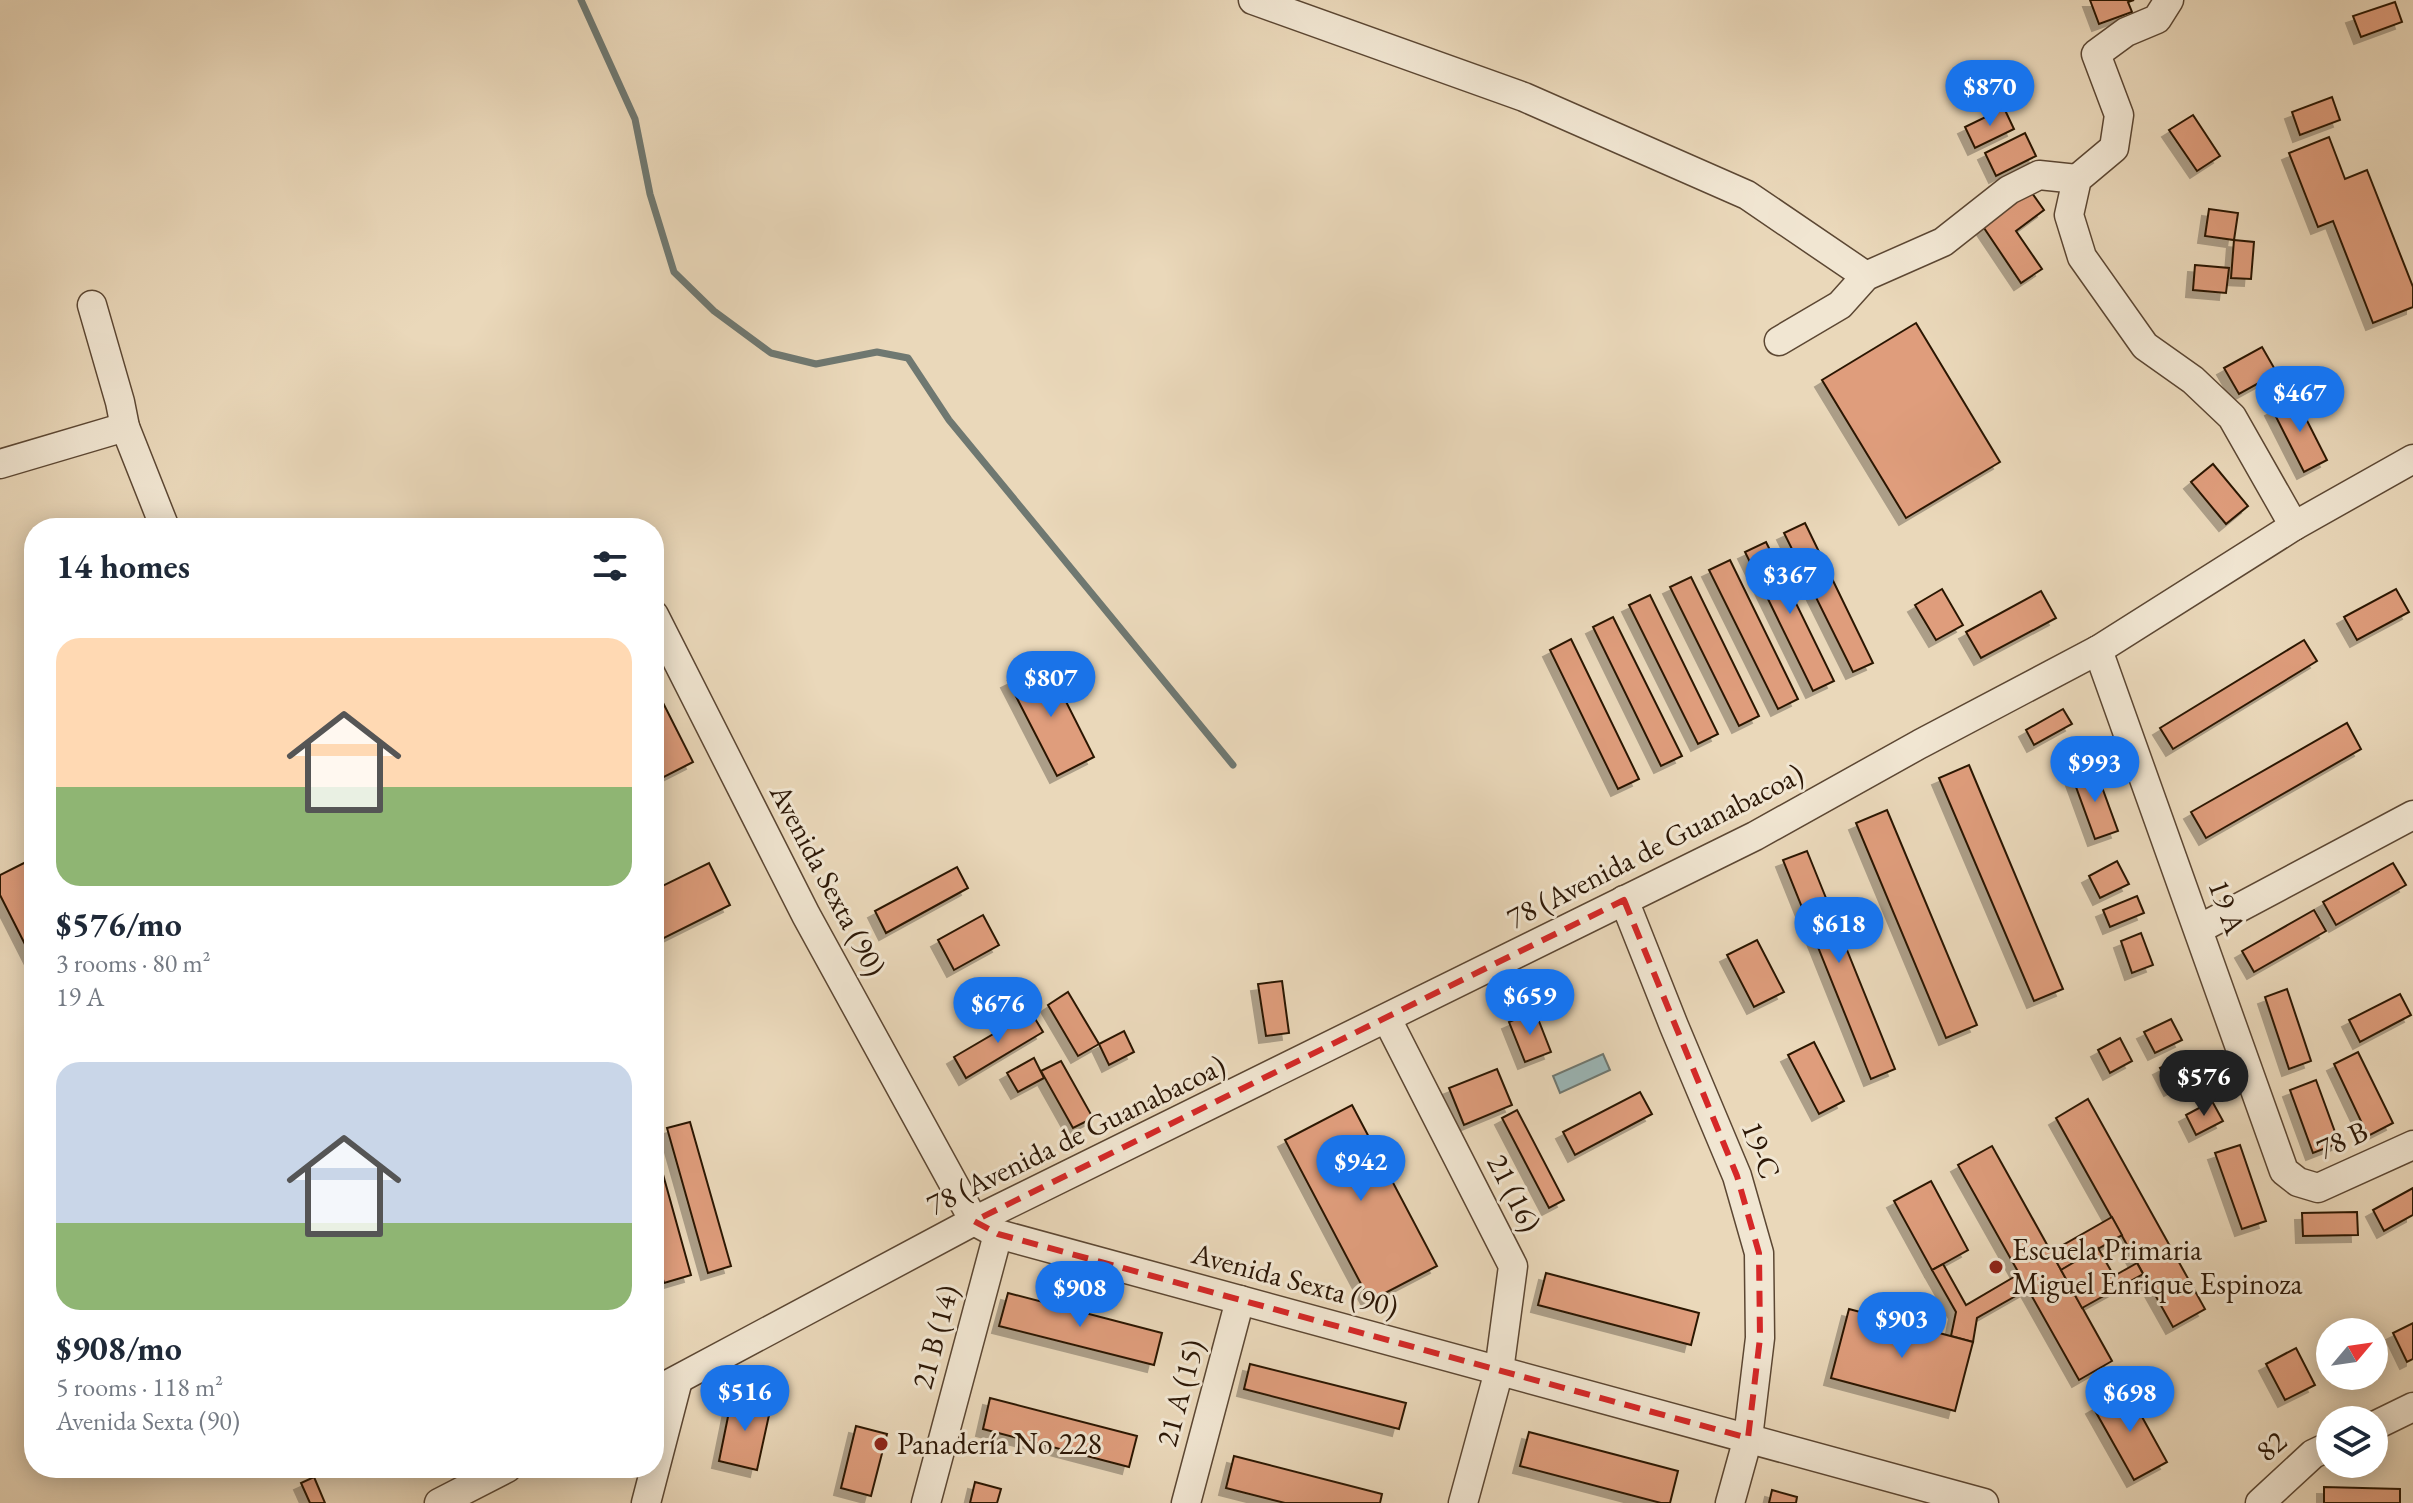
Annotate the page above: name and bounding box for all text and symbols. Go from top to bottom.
pin: $870 [1943,60,2037,128]
text: $870 [1963,69,2017,103]
pin: $467 [2253,366,2347,434]
text: $467 [2273,375,2327,409]
text: 14 homes [56,544,190,588]
icon: filters [588,544,632,588]
pin: $367 [1743,548,1837,616]
text: $367 [1763,557,1817,591]
pin: $807 [1004,651,1098,719]
text: $807 [1024,660,1078,694]
icon: home [272,690,416,834]
pin: $993 [2048,736,2142,804]
text: $993 [2068,745,2122,779]
street label: 78 (Avenida de Guanabacoa) [1500,754,1810,937]
street label: Avenida Sexta (90) [761,776,895,983]
street label: 19 A [2200,874,2255,940]
pin: $618 [1792,897,1886,965]
text: $576/mo [56,902,182,946]
text: $618 [1812,906,1866,940]
text: 3 rooms · 80 m² [56,946,211,980]
pin: $659 [1483,969,1577,1037]
pin: $676 [951,977,1045,1045]
text: $659 [1503,978,1557,1012]
text: 19 A [56,980,104,1014]
text: $676 [971,986,1025,1020]
street label: 78 (Avenida de Guanabacoa) [920,1045,1232,1224]
pin: $576 [2157,1050,2251,1118]
text: $576 [2177,1059,2231,1093]
street label: 78 B [2310,1111,2374,1168]
icon: home [272,1114,416,1258]
street label: 19-C [1733,1116,1790,1184]
pin: $942 [1314,1135,1408,1203]
text: $942 [1334,1144,1388,1178]
street label: 21 (16) [1478,1147,1551,1238]
place label: Escuela Primaria Miguel Enrique Espinoza [2012,1230,2303,1303]
street label: Avenida Sexta (90) [1187,1233,1403,1326]
marker: Escuela Primaria Miguel Enrique Espinoza [1987,1258,2005,1276]
pin: $908 [1033,1261,1127,1329]
text: $908 [1053,1270,1107,1304]
street label: 21 B (14) [902,1281,967,1393]
pin: $903 [1855,1292,1949,1360]
text: $903 [1875,1301,1929,1335]
north arrow [2316,1318,2388,1390]
map controls [2316,1318,2388,1478]
text: $908/mo [56,1326,182,1370]
street label: 21 A (15) [1147,1335,1212,1451]
pin: $516 [698,1365,792,1433]
pin: $698 [2083,1366,2177,1434]
text: 5 rooms · 118 m² [56,1370,223,1404]
text: $516 [718,1374,772,1408]
text: $698 [2103,1375,2157,1409]
text: Avenida Sexta (90) [56,1404,240,1438]
button: layers [2316,1406,2388,1478]
street label: 82 [2247,1421,2295,1470]
place label: Panadería No 228 [897,1424,1102,1463]
marker: Panadería No 228 [872,1435,890,1453]

